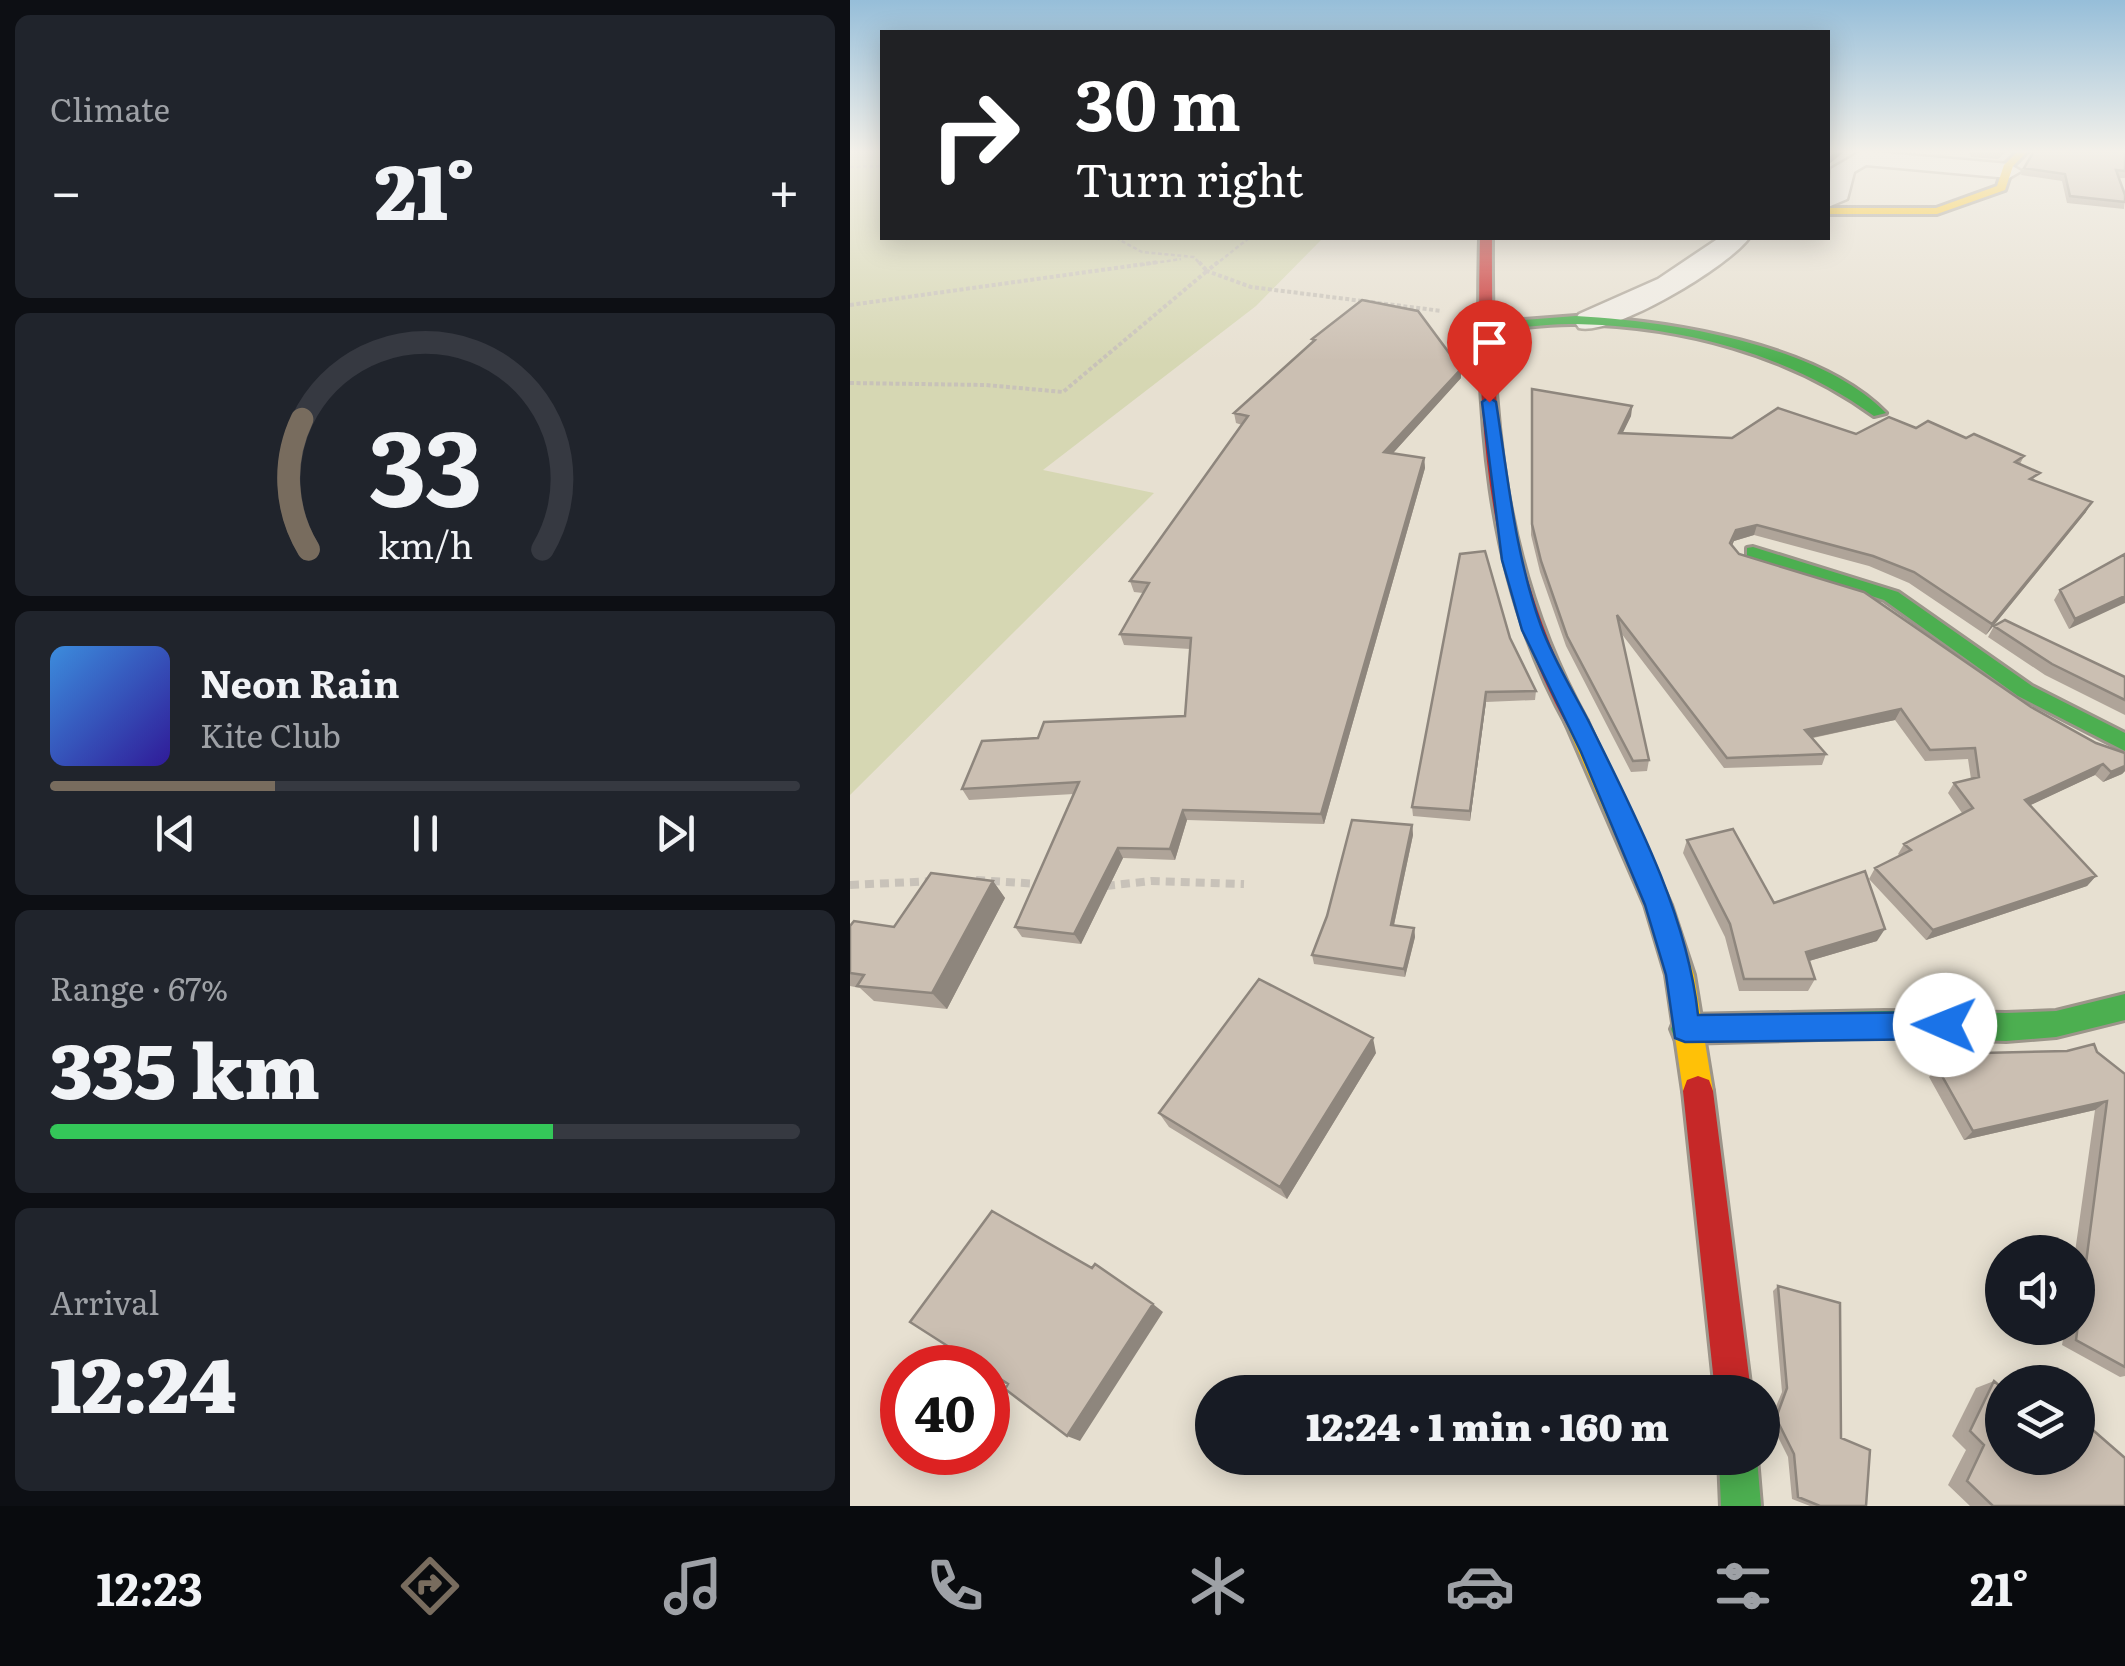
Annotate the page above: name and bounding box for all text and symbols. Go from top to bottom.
text: 30 m [1075,49,1241,153]
icon: right [910,70,1040,200]
text: Climate [50,84,170,132]
text: 21° [375,132,475,243]
text: Turn right [1075,144,1303,211]
text: − [50,147,82,229]
text: + [768,147,800,229]
pin [1447,300,1532,403]
icon: arrive [1462,315,1517,370]
text: 33 [368,385,482,539]
text: km/h [377,517,473,570]
text: Neon Rain [200,653,400,710]
text: Kite Club [200,710,341,758]
icon: previous [148,806,203,861]
icon: pause [398,806,453,861]
icon: next [648,806,703,861]
text: Range · 67% [50,963,228,1011]
position arrow [1893,973,1997,1077]
text: 335 km [50,1011,320,1122]
map controls [1985,1235,2095,1475]
button: sound [1985,1235,2095,1345]
text: Arrival [50,1277,159,1325]
text: 12:24 [50,1325,236,1436]
speed limit sign: 40 [880,1345,1010,1475]
button: layers [1985,1365,2095,1475]
text: 12:24 · 1 min · 160 m [1306,1396,1669,1453]
icon: directions [395,1551,465,1621]
icon: music [658,1551,728,1621]
icon: phone [920,1551,990,1621]
icon: climate [1183,1551,1253,1621]
icon: car [1445,1551,1515,1621]
icon: filters [1708,1551,1778,1621]
text: 12:23 [96,1553,203,1620]
text: 21° [1970,1553,2029,1620]

